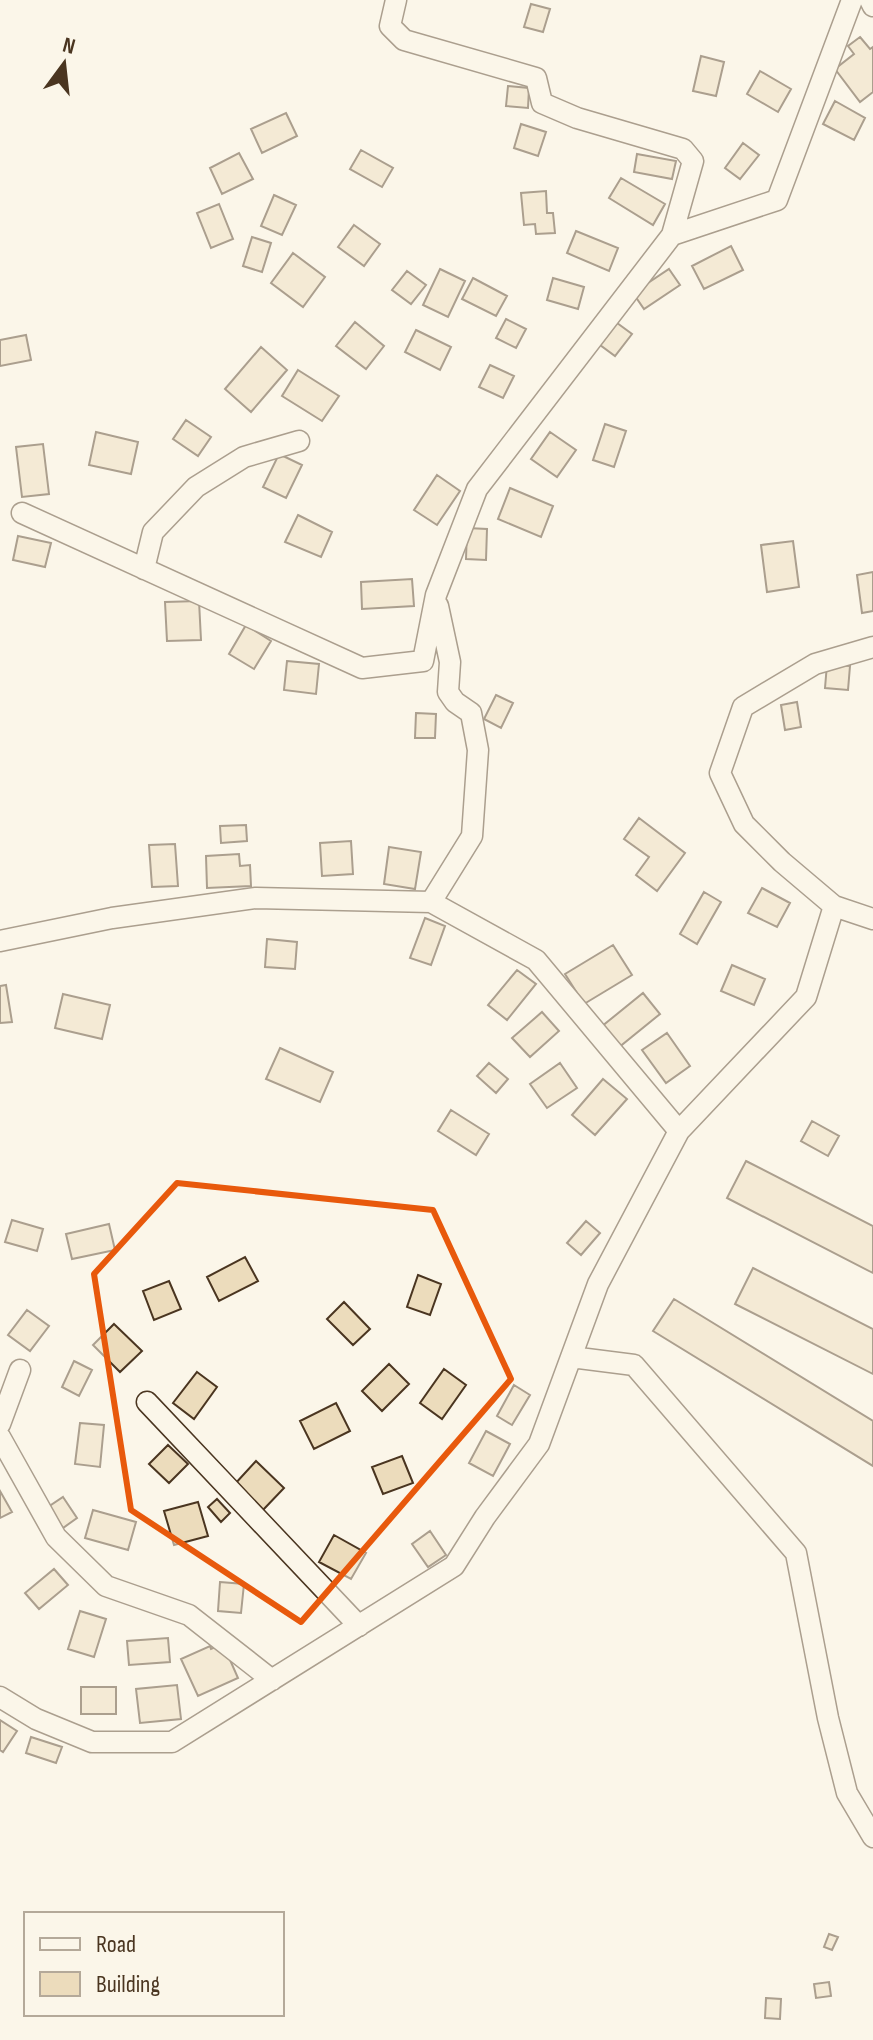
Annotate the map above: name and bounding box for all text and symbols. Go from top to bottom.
north arrow [24,24,104,104]
text: N [60,32,78,61]
legend [24,1912,284,2016]
text: Road [96,1930,136,1959]
text: Building [96,1970,160,1999]

